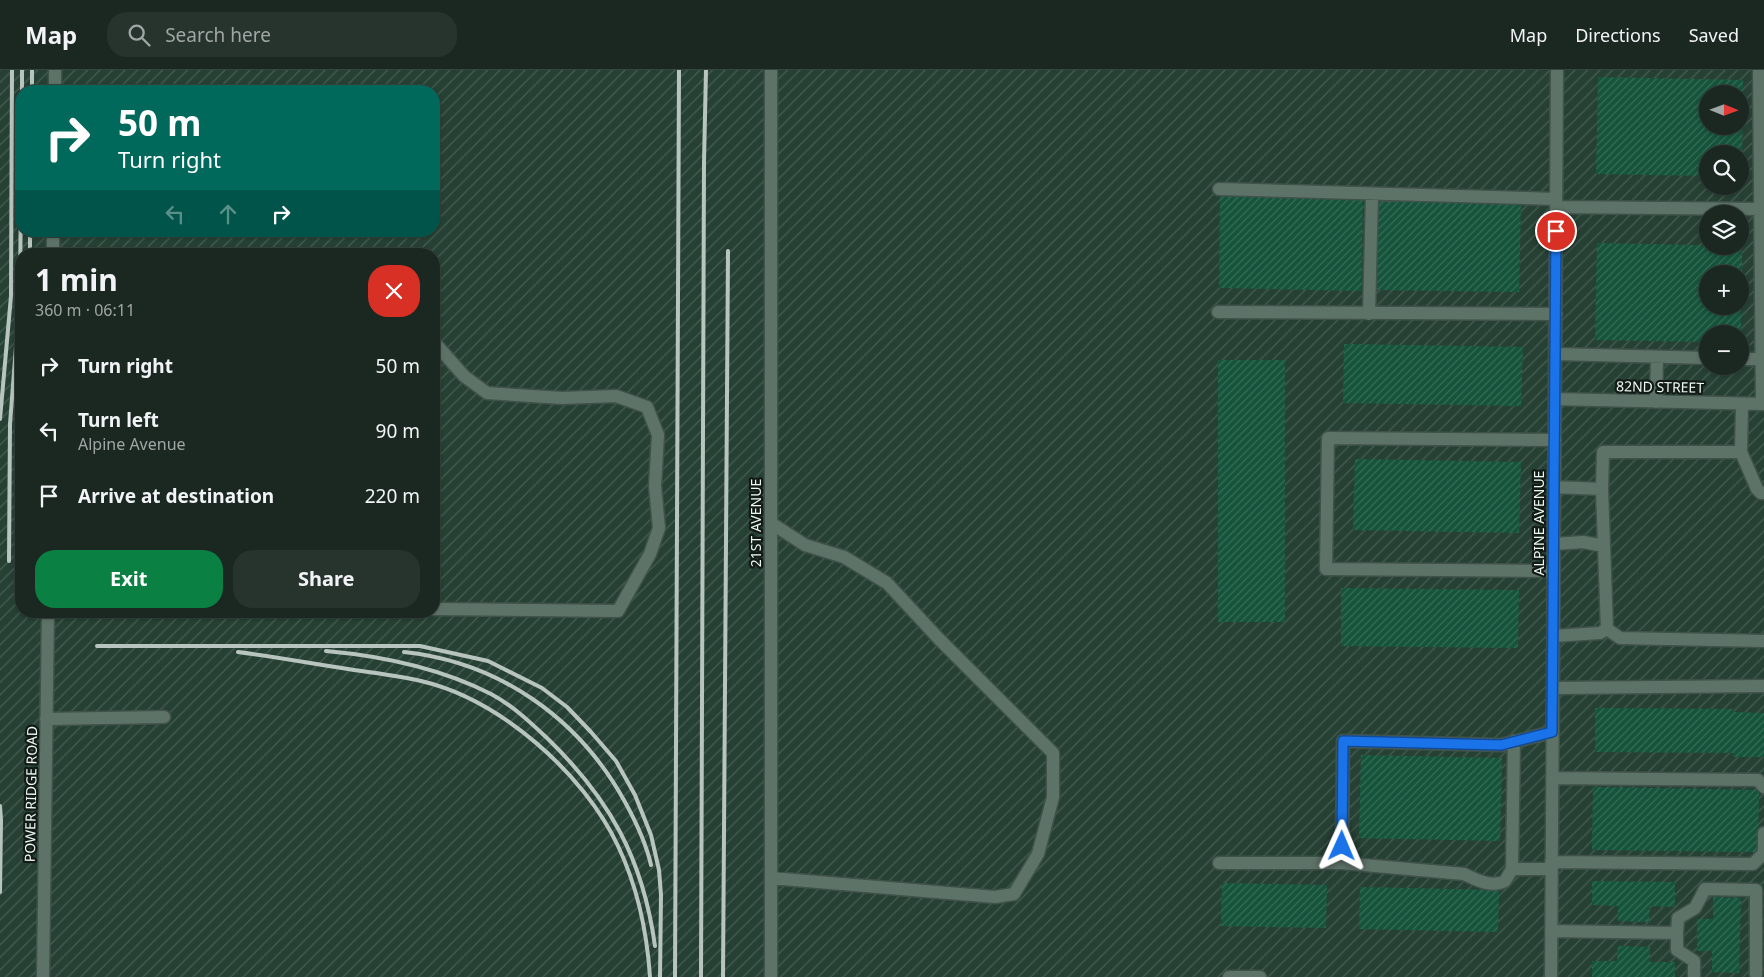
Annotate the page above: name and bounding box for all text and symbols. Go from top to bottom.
search box [107,12,457,57]
text: Map [25,18,77,51]
icon: search [125,21,153,49]
text: Search here [165,22,271,48]
text: Map [1510,23,1547,47]
text: Directions [1575,23,1661,47]
text: Saved [1689,23,1739,47]
north arrow [1699,85,1749,135]
map controls [1699,85,1749,375]
text: 50 m [118,99,201,146]
icon: right [35,105,100,170]
text: Turn right [118,144,221,174]
button: search [1699,145,1749,195]
icon: left [161,200,189,228]
icon: ahead [214,200,242,228]
icon: right [267,200,295,228]
button: layers [1699,205,1749,255]
pin [1535,210,1577,252]
icon: arrive [1542,217,1570,245]
text: 1 min [35,259,118,300]
button: close [368,265,420,317]
button: + [1699,265,1749,315]
text: 360 m · 06:11 [35,299,135,321]
button: − [1699,325,1749,375]
icon: right [35,352,63,380]
text: Turn right [78,353,173,379]
text: 50 m [376,353,420,379]
street label: 82ND STREET [1616,376,1704,397]
text: Turn left [78,407,159,433]
icon: left [35,417,63,445]
text: 90 m [376,418,420,444]
text: Alpine Avenue [78,433,186,455]
street label: ALPINE AVENUE [1529,471,1548,575]
street label: 21ST AVENUE [746,479,765,567]
icon: arrive [35,482,63,510]
text: Arrive at destination [78,483,274,509]
text: 220 m [365,483,420,509]
button: Exit [35,550,223,608]
button: Share [233,550,420,608]
street label: POWER RIDGE ROAD [20,726,41,862]
position arrow [1315,819,1367,871]

